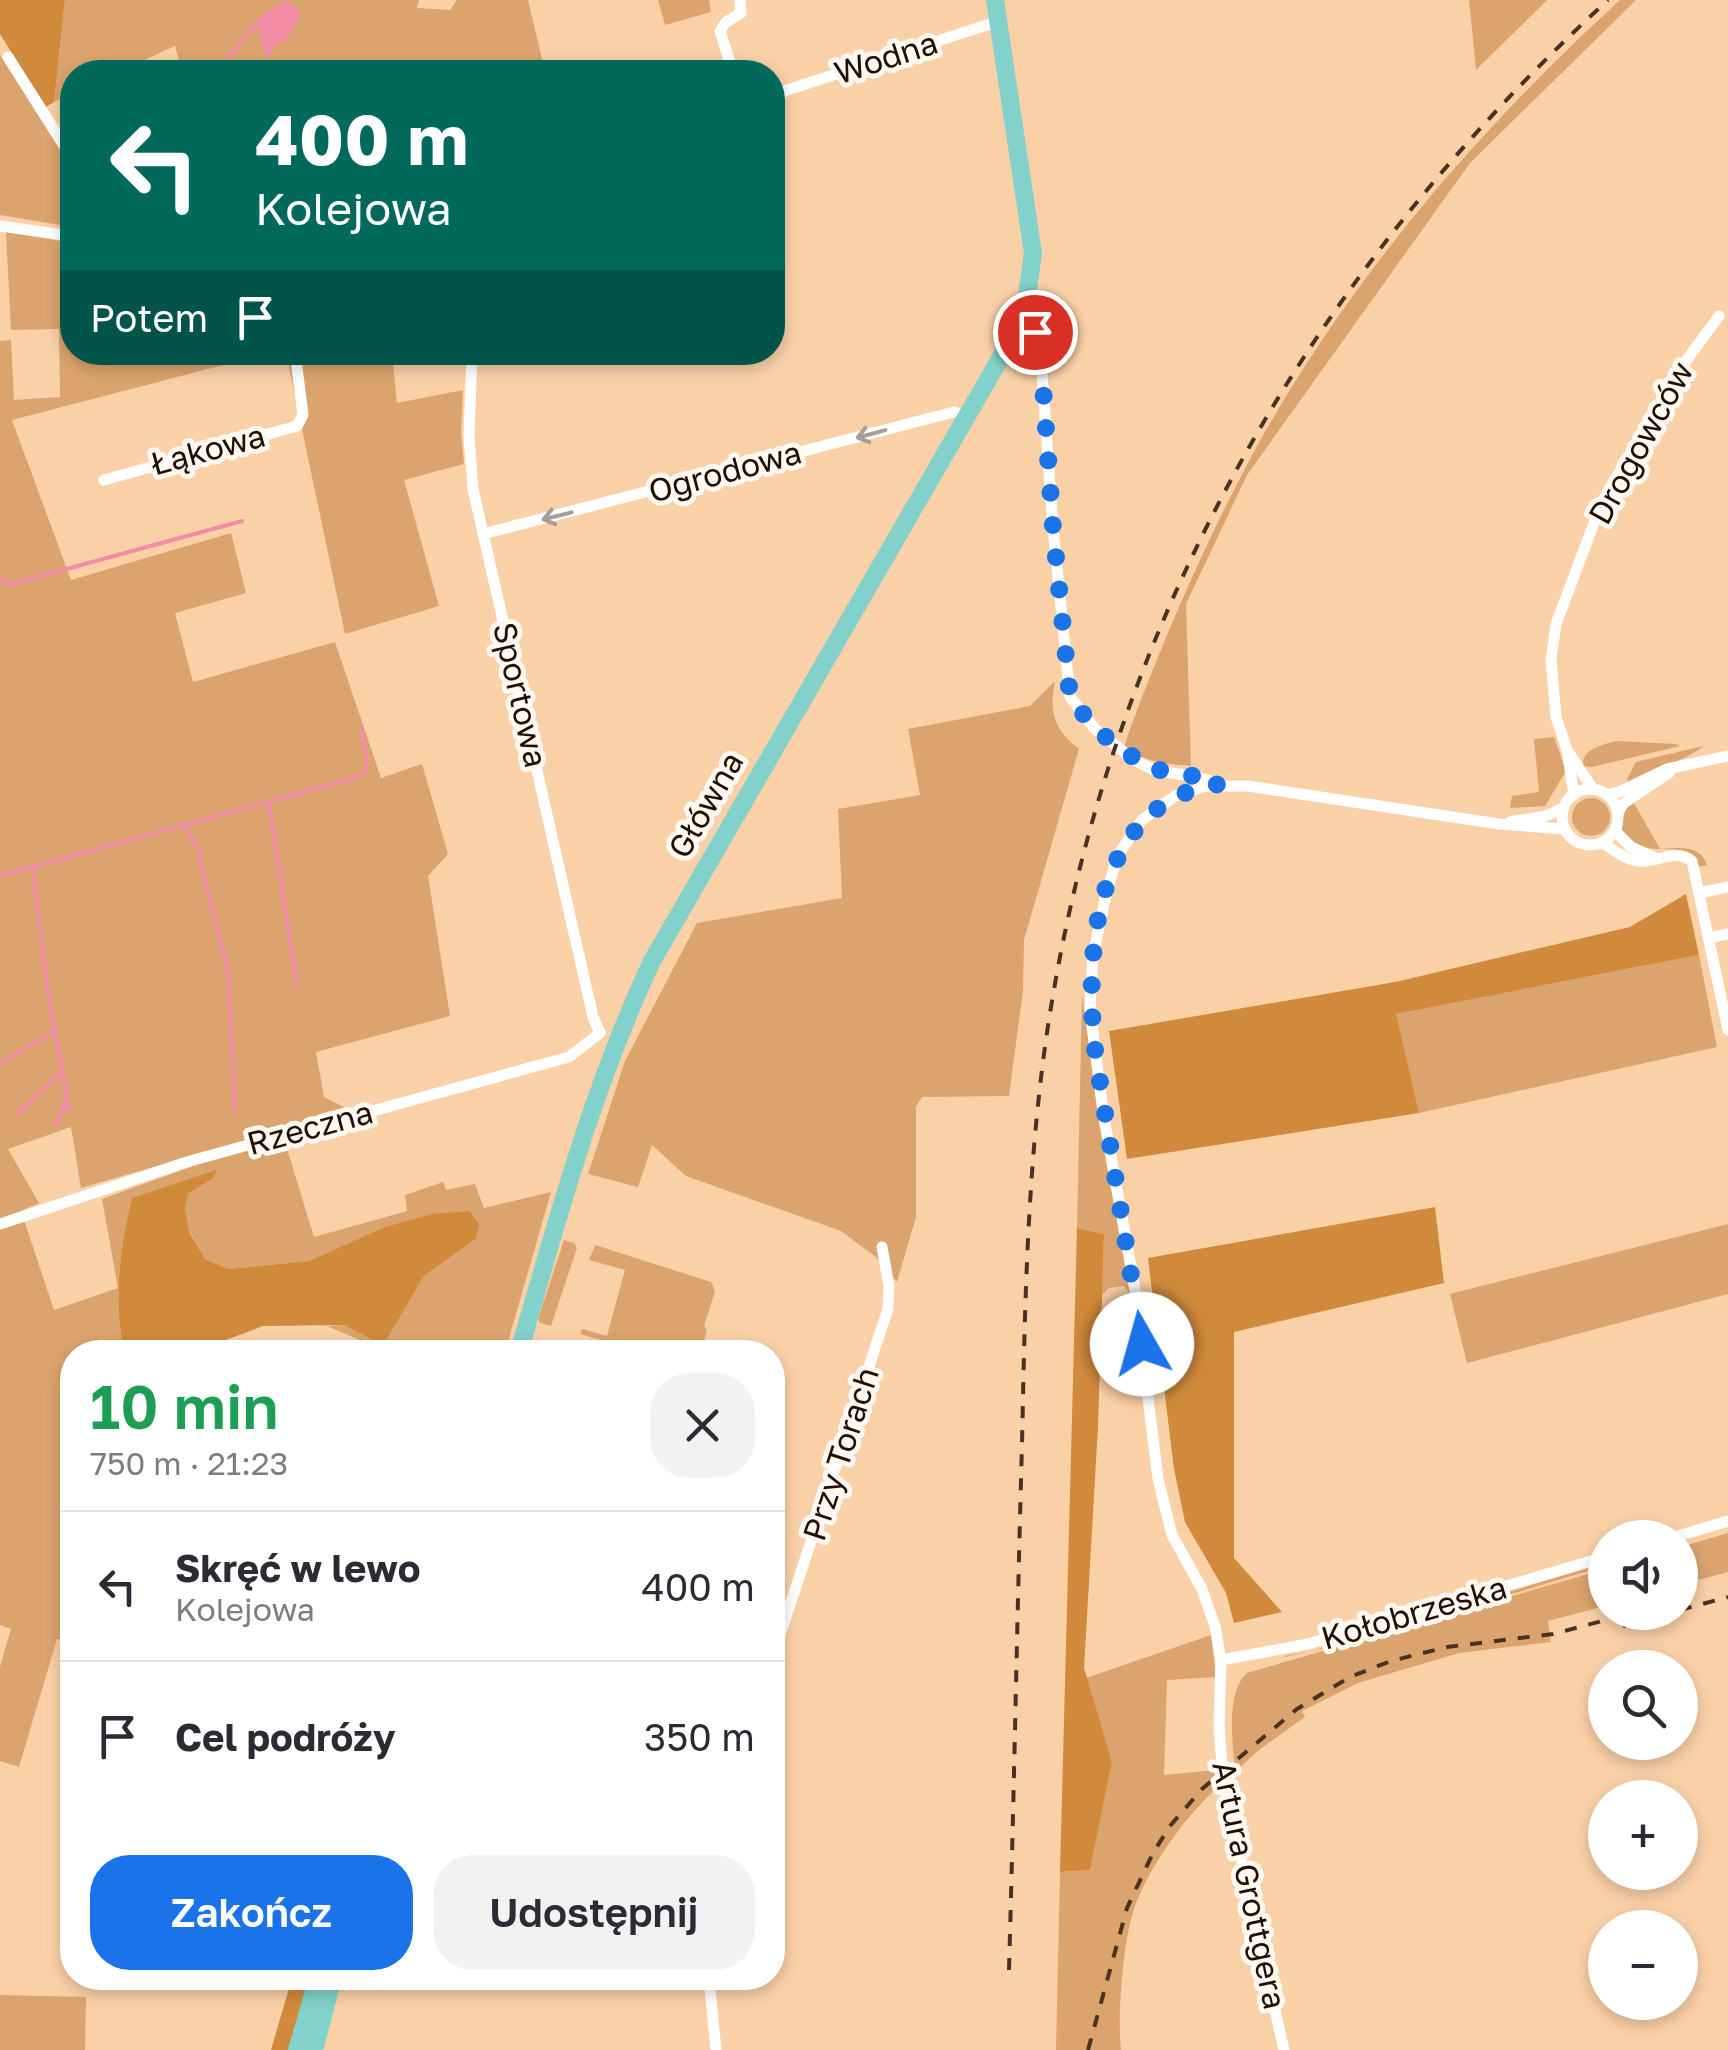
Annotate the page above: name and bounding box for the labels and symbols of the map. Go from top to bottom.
street label: Wodna [829,23,942,92]
pin [993,290,1078,375]
street label: Drogowców [1580,355,1700,531]
street label: Łąkowa [146,416,269,483]
one-way arrow [856,425,887,444]
street label: Ogrodowa [644,432,805,510]
one-way arrow [542,508,574,526]
street label: Sportowa [486,619,556,771]
street label: Główna [660,745,751,864]
street label: Rzeczna [243,1092,377,1162]
position arrow [1090,1292,1194,1396]
street label: Przy Torach [794,1362,886,1545]
street label: Kołobrzeska [1317,1567,1511,1657]
street label: Artura Grottgera [1205,1757,1295,2012]

